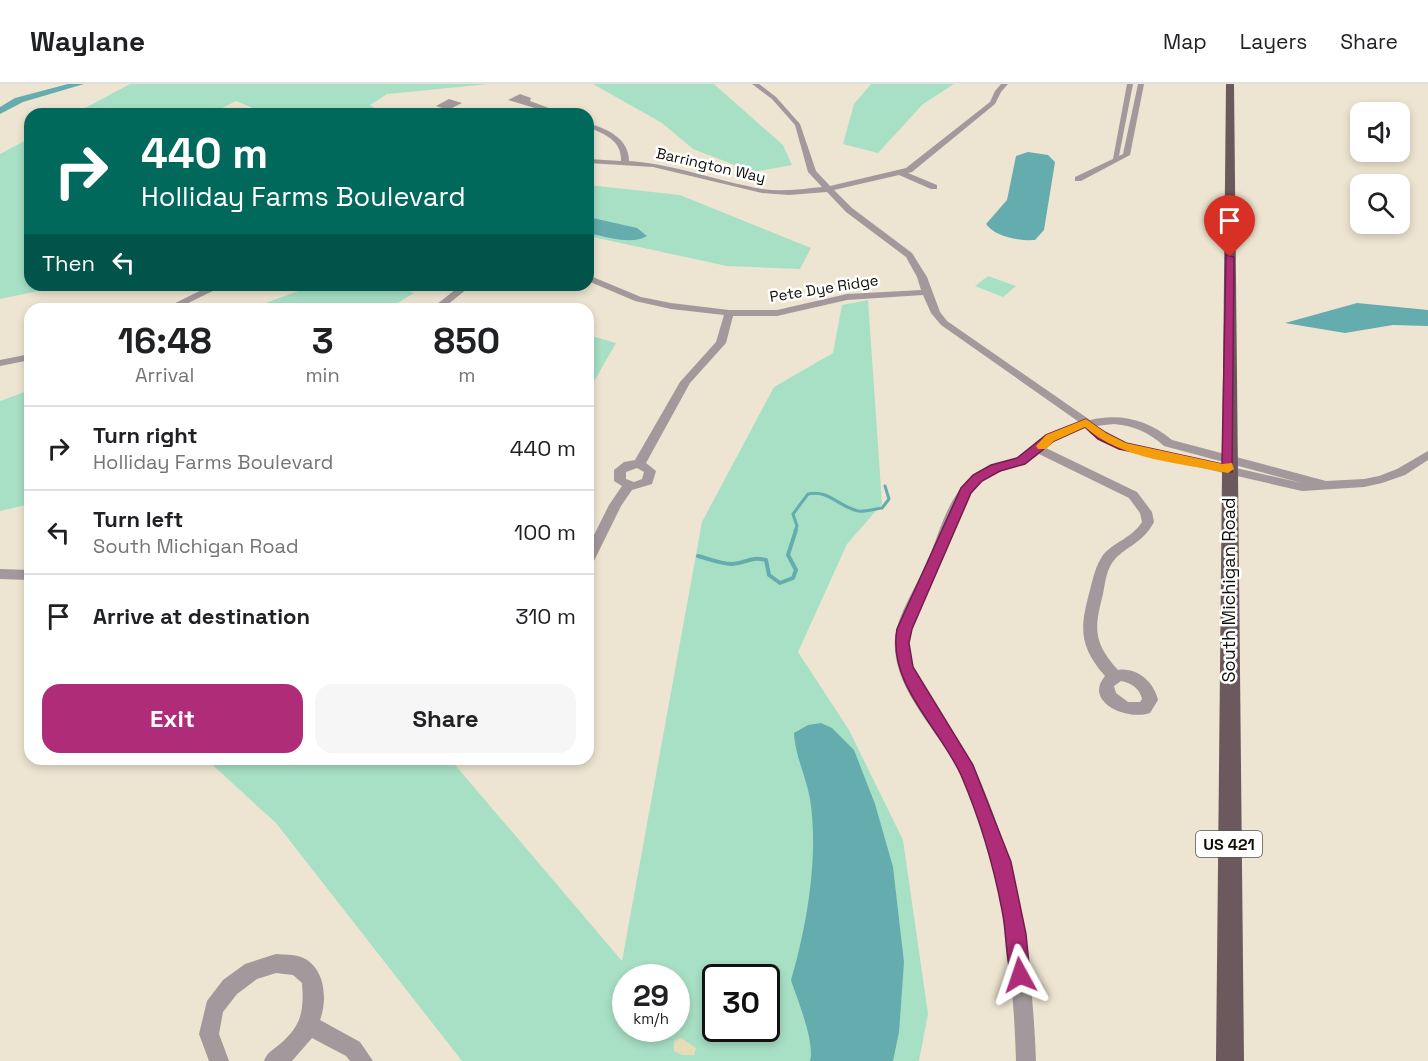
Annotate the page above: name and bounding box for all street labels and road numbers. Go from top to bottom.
street label: Barrington Way [654,143,768,187]
street label: Pete Dye Ridge [768,270,880,306]
street label: South Michigan Road [1217,497,1240,683]
road number: US 421 [1196,831,1262,857]

